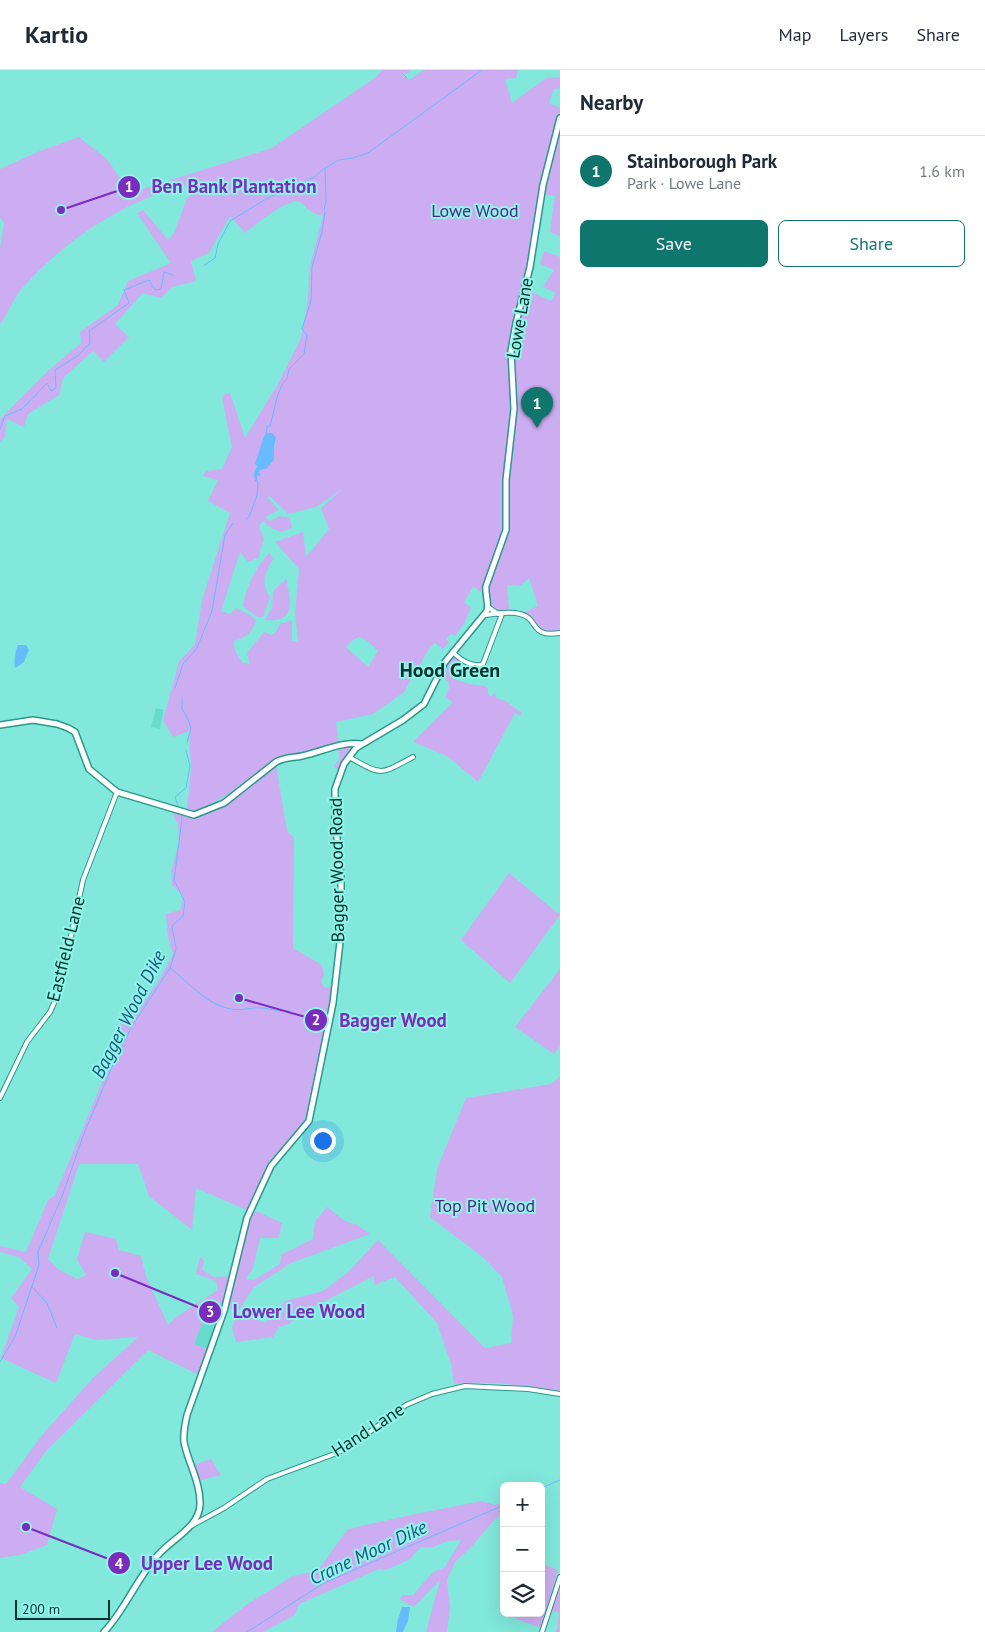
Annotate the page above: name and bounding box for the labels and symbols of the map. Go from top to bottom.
callout: Ben Bank Plantation [116,170,327,204]
text: Ben Bank Plantation [151,174,317,198]
text: 1 [125,177,133,196]
park label: Lowe Wood [431,199,519,222]
street label: Lowe Lane [501,276,538,360]
pin: 1 [521,387,553,428]
district label: Hood Green [400,657,500,683]
street label: Bagger Wood Road [324,798,349,942]
street label: Eastfield Lane [41,894,90,1004]
water label: Bagger Wood Dike [85,946,171,1082]
callout: Bagger Wood [303,1003,457,1037]
text: Bagger Wood [339,1008,447,1032]
text: 2 [312,1010,320,1029]
your location [310,1128,336,1154]
park label: Top Pit Wood [435,1194,535,1217]
callout: Lower Lee Wood [198,1295,375,1329]
text: Lower Lee Wood [233,1299,365,1323]
text: 3 [206,1302,214,1321]
street label: Hand Lane [327,1398,408,1462]
water label: Crane Moor Dike [305,1514,431,1590]
callout: Upper Lee Wood [106,1546,284,1580]
text: Upper Lee Wood [141,1551,273,1575]
text: 4 [115,1554,124,1573]
scale bar [15,1597,110,1620]

